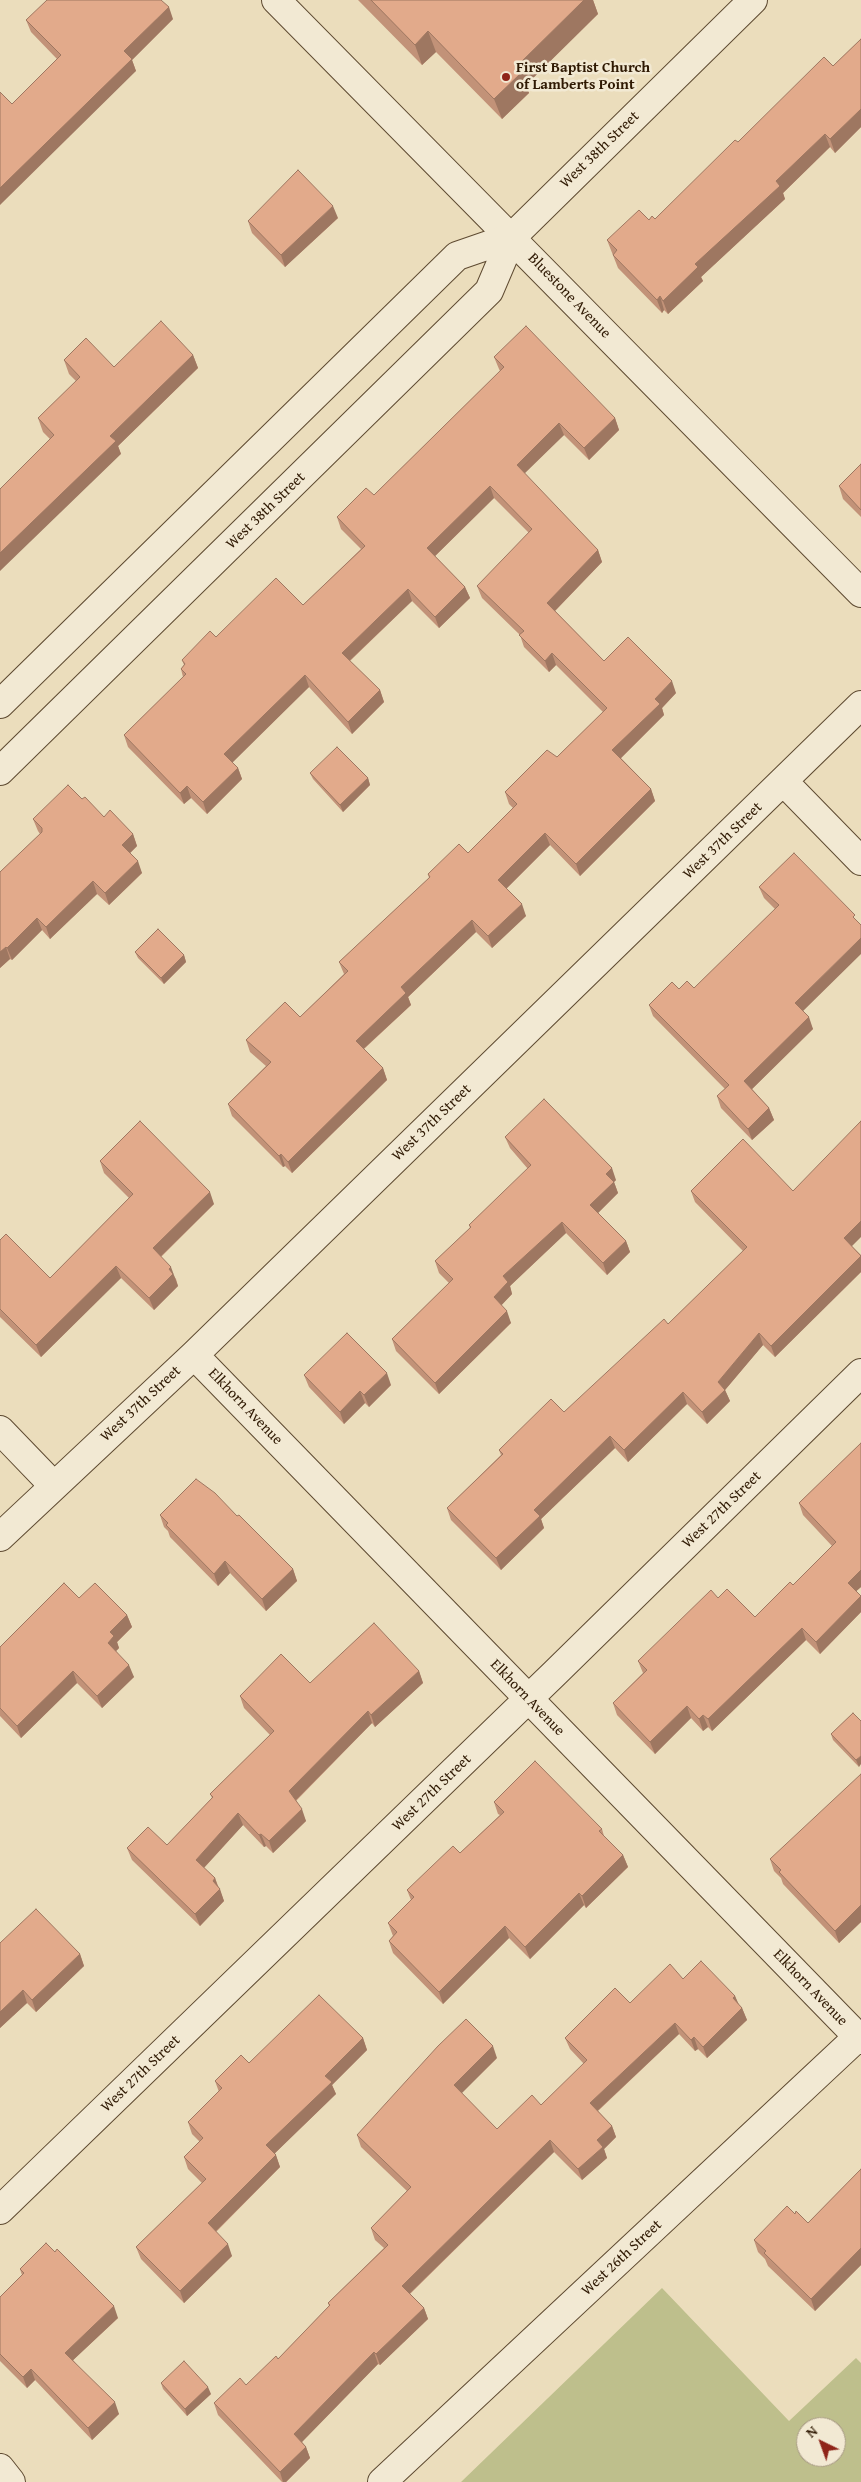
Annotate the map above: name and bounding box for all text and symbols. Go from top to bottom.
place label: First Baptist Church of Lamberts Point [516,59,650,94]
marker: First Baptist Church of Lamberts Point [500,71,512,83]
street label: West 38th Street [557,108,643,192]
street label: Bluestone Avenue [524,250,614,342]
street label: West 38th Street [223,469,309,553]
street label: West 37th Street [680,799,766,883]
street label: West 37th Street [389,1081,475,1165]
street label: West 37th Street [97,1362,185,1446]
street label: Elkhorn Avenue [204,1365,286,1449]
street label: West 27th Street [679,1468,765,1552]
street label: Elkhorn Avenue [486,1656,568,1740]
street label: West 27th Street [389,1751,475,1835]
street label: Elkhorn Avenue [769,1946,851,2030]
street label: West 27th Street [98,2032,184,2116]
street label: West 26th Street [578,2216,666,2300]
north arrow [796,2417,846,2467]
text: N [801,2421,822,2442]

